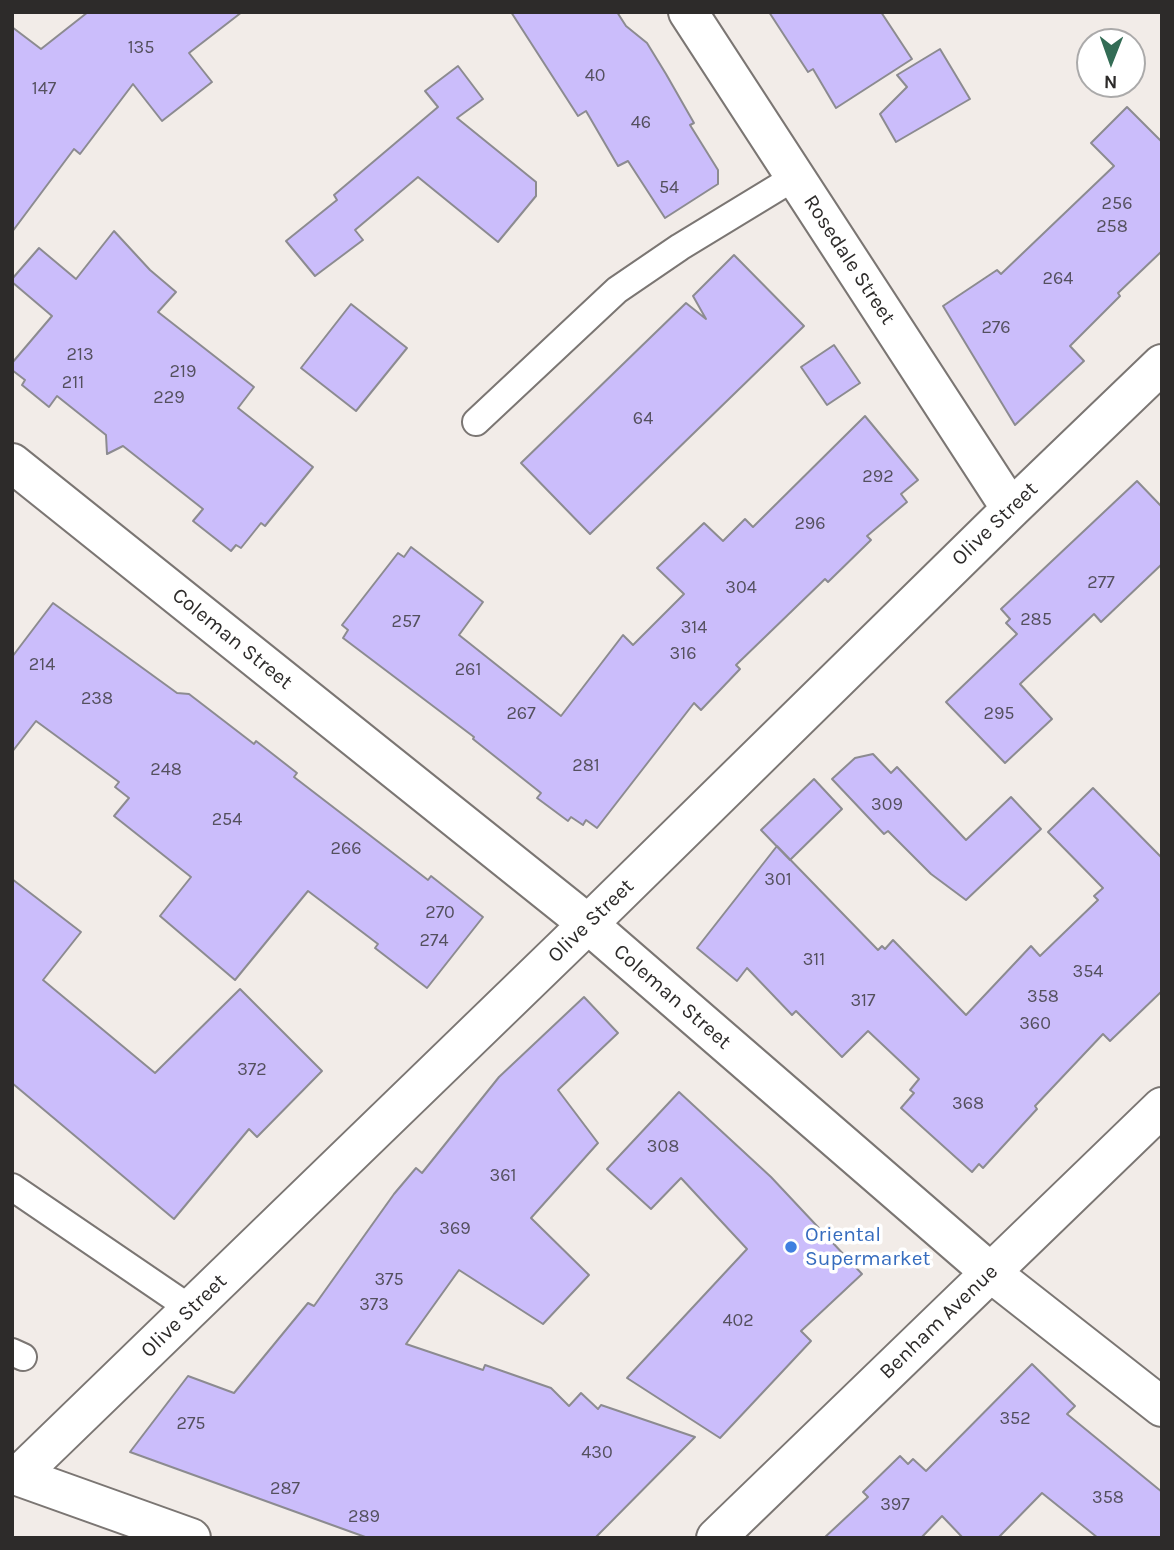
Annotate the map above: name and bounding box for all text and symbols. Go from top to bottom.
north arrow [1076,28,1146,98]
house number: 135 [128,37,154,59]
house number: 40 [585,65,605,87]
text: N [1104,71,1118,93]
house number: 147 [32,78,56,100]
house number: 46 [631,112,651,134]
house number: 54 [659,177,679,199]
street label: Rosedale Street [798,190,900,330]
house number: 256 [1102,193,1132,215]
house number: 258 [1096,216,1128,238]
house number: 264 [1043,268,1073,290]
house number: 276 [981,317,1011,339]
house number: 213 [66,344,94,366]
house number: 219 [170,361,196,383]
house number: 211 [62,372,84,394]
house number: 229 [153,387,185,409]
house number: 64 [633,408,653,430]
house number: 292 [862,466,894,488]
street label: Olive Street [947,477,1043,571]
house number: 296 [794,513,826,535]
house number: 277 [1087,572,1115,594]
house number: 304 [725,577,757,599]
street label: Coleman Street [167,583,297,695]
house number: 285 [1020,609,1052,631]
house number: 257 [391,611,421,633]
house number: 314 [681,617,707,639]
house number: 316 [670,643,696,665]
house number: 214 [29,654,55,676]
house number: 261 [455,659,481,681]
house number: 238 [81,688,113,710]
house number: 267 [506,703,536,725]
house number: 295 [983,703,1015,725]
house number: 281 [572,755,600,777]
house number: 248 [150,759,182,781]
house number: 309 [871,794,903,816]
house number: 254 [212,809,242,831]
house number: 266 [330,838,362,860]
house number: 301 [764,869,792,891]
street label: Olive Street [543,874,639,968]
house number: 270 [425,902,455,924]
house number: 274 [420,930,448,952]
street label: Coleman Street [608,939,736,1055]
house number: 311 [803,949,825,971]
house number: 354 [1073,961,1103,983]
house number: 358 [1027,986,1059,1008]
house number: 317 [850,990,876,1012]
house number: 360 [1019,1013,1051,1035]
house number: 372 [237,1059,267,1081]
house number: 368 [952,1093,984,1115]
house number: 308 [647,1136,679,1158]
house number: 361 [490,1165,516,1187]
house number: 369 [439,1218,471,1240]
place label: Oriental Supermarket [805,1222,930,1272]
marker: Oriental Supermarket [783,1239,799,1255]
street label: Benham Avenue [875,1259,1003,1385]
street label: Olive Street [136,1269,232,1363]
house number: 375 [374,1269,404,1291]
house number: 373 [359,1294,389,1316]
house number: 402 [722,1310,754,1332]
house number: 352 [999,1408,1031,1430]
house number: 275 [176,1413,206,1435]
house number: 430 [581,1442,613,1464]
house number: 287 [270,1478,300,1500]
house number: 358 [1092,1487,1124,1509]
house number: 397 [880,1494,910,1516]
house number: 289 [348,1506,380,1528]

